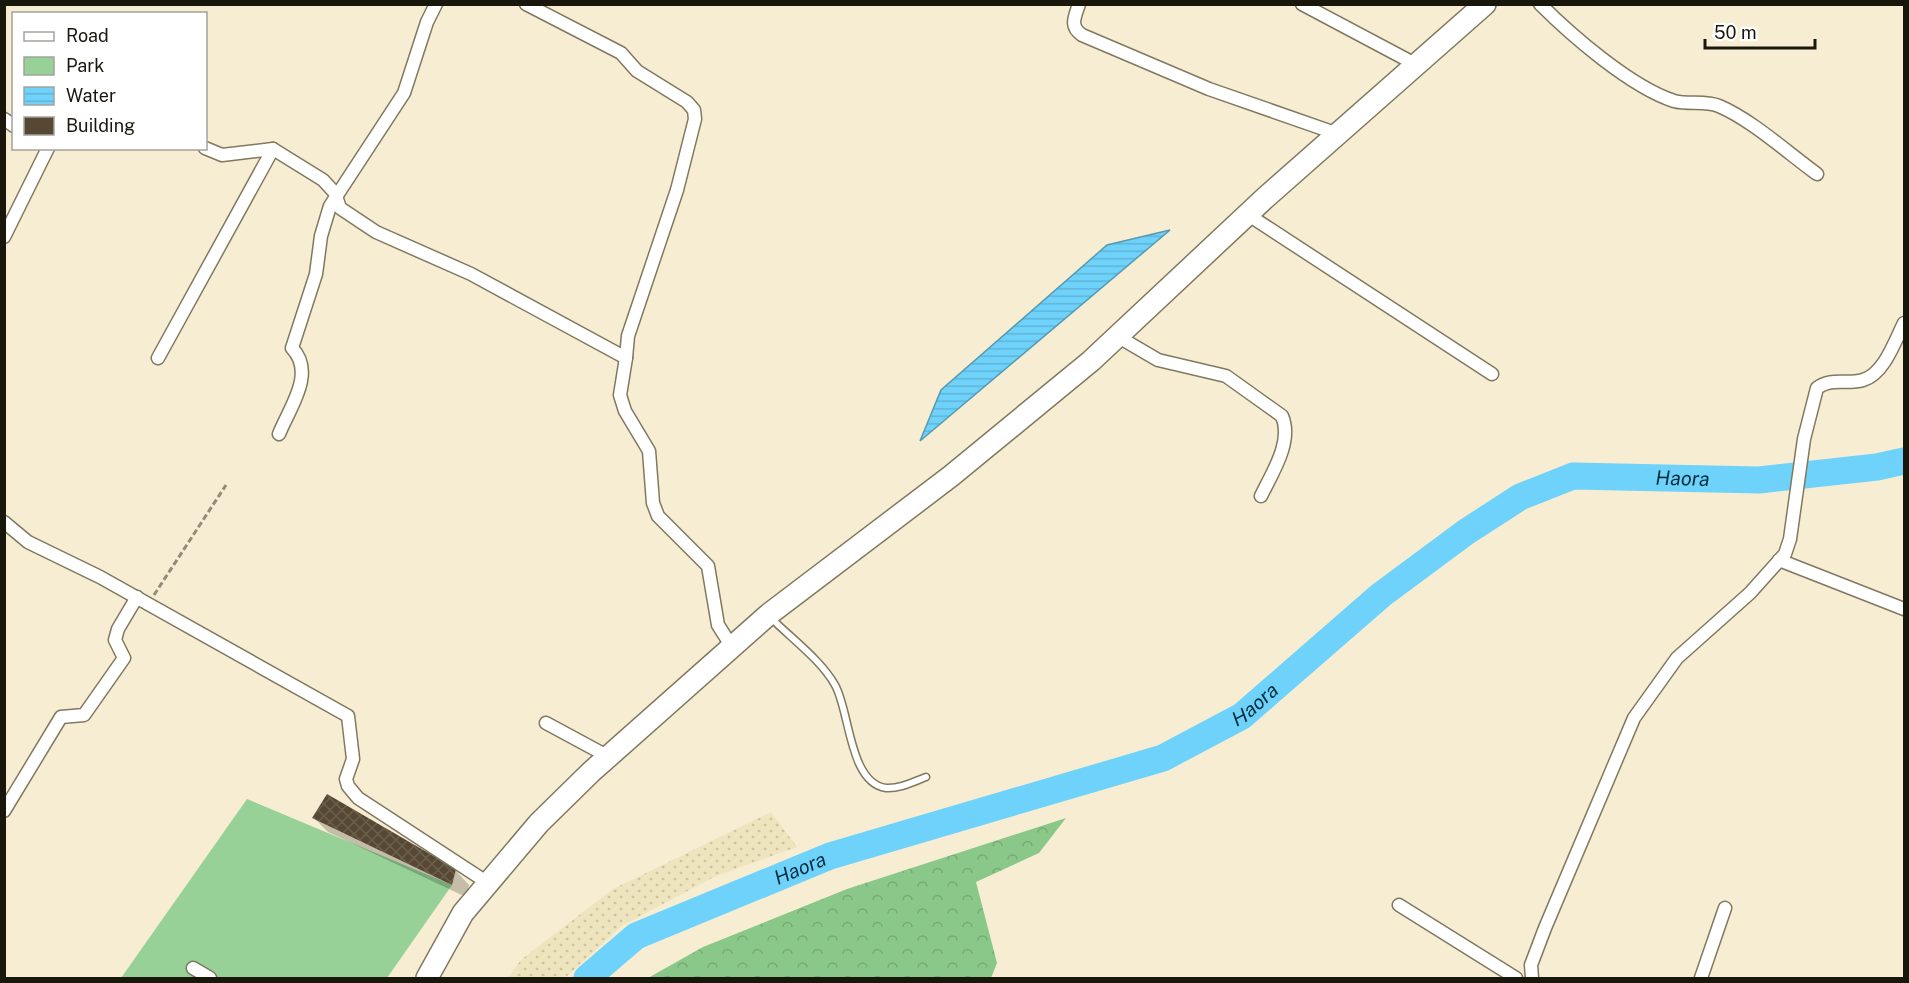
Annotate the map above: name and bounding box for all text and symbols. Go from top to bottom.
legend [12,12,207,150]
scale bar [1705,12,1814,50]
text: 50 m [1714,22,1757,43]
text: Road [66,25,109,46]
text: Park [66,55,104,76]
text: Water [66,85,116,106]
text: Building [66,115,135,136]
water label: Haora [1655,466,1710,491]
water label: Haora [1228,678,1283,731]
water label: Haora [770,847,830,890]

